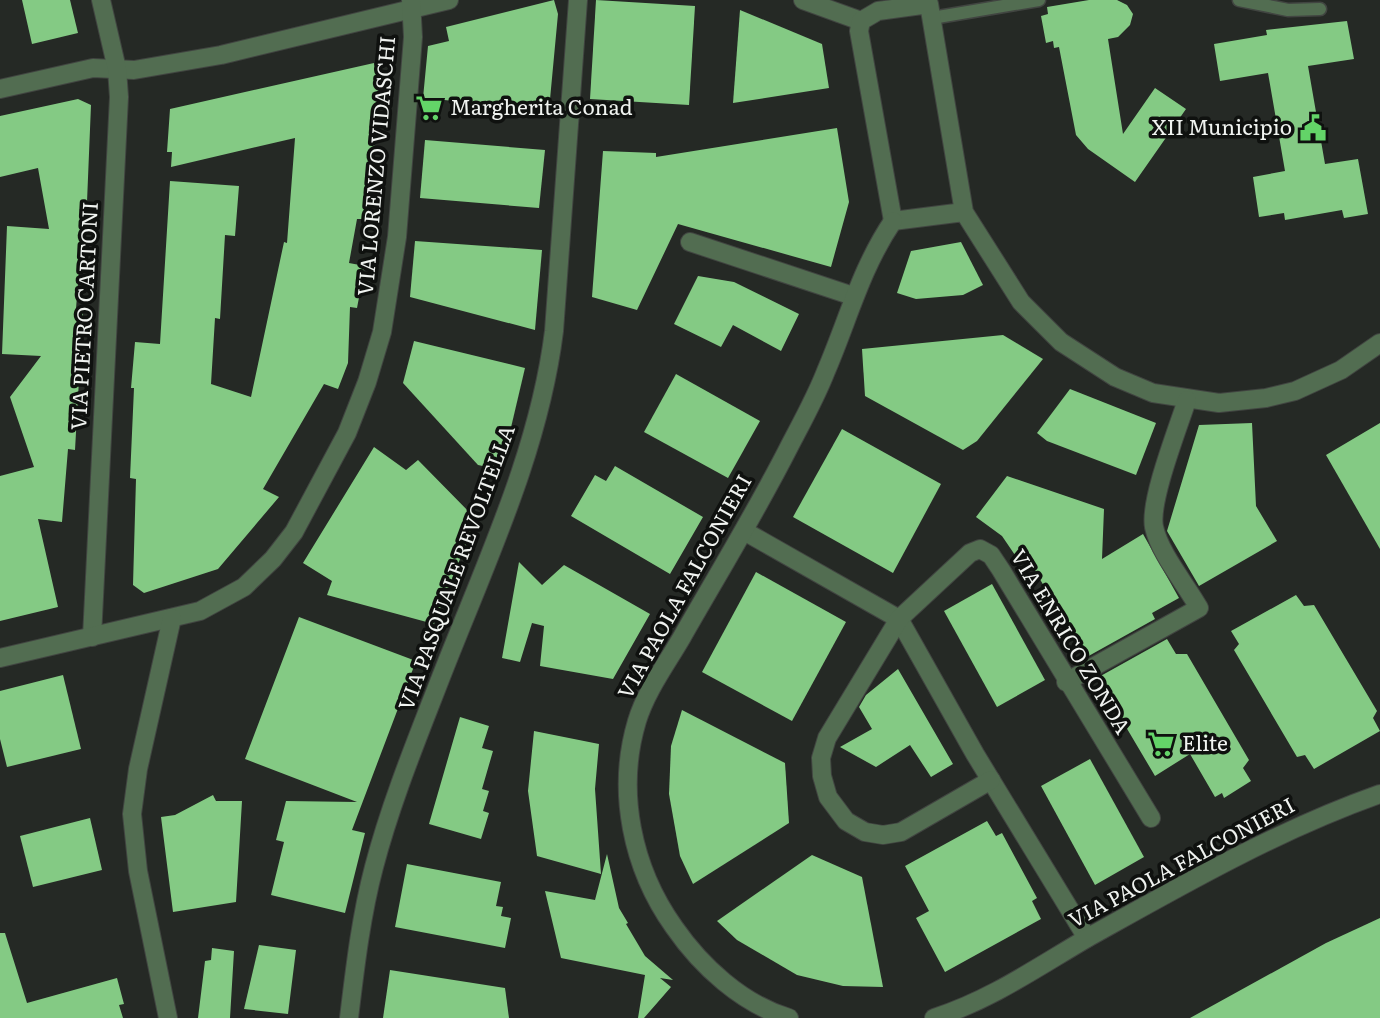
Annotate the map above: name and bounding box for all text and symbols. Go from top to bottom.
street label: VIA LORENZO VIDASCHI [348,35,401,297]
place label: Margherita Conad [450,90,633,121]
supermarket icon: Margherita Conad [414,93,444,123]
place label: XII Municipio [1152,110,1292,141]
public building icon: XII Municipio [1298,113,1328,143]
street label: VIA PIETRO CARTONI [61,201,104,431]
street label: VIA PASQUALE REVOLTELLA [388,419,521,714]
street label: VIA PAOLA FALCONIERI [608,468,758,704]
street label: VIA ENRICO ZONDA [1005,542,1140,740]
place label: Elite [1182,726,1228,757]
supermarket icon: Elite [1146,729,1176,759]
street label: VIA PAOLA FALCONIERI [1062,788,1300,934]

